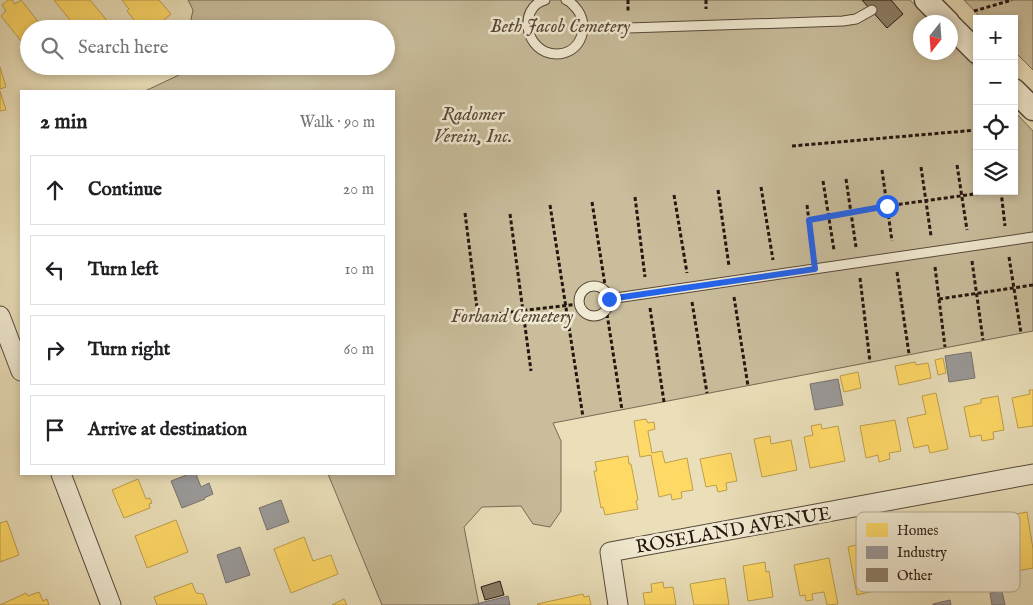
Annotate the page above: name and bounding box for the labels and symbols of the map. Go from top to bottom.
park label: Beth Jacob Cemetery [490,15,631,39]
north arrow [913,15,958,60]
park label: Radomer Verein, Inc. [434,103,512,149]
route start [876,195,899,218]
route end [598,288,621,311]
park label: Forband Cemetery [451,305,574,329]
street label: ROSELAND AVENUE [634,502,833,560]
legend [856,512,1020,592]
text: Homes [897,522,939,540]
text: Industry [897,544,947,562]
text: Other [897,567,932,585]

